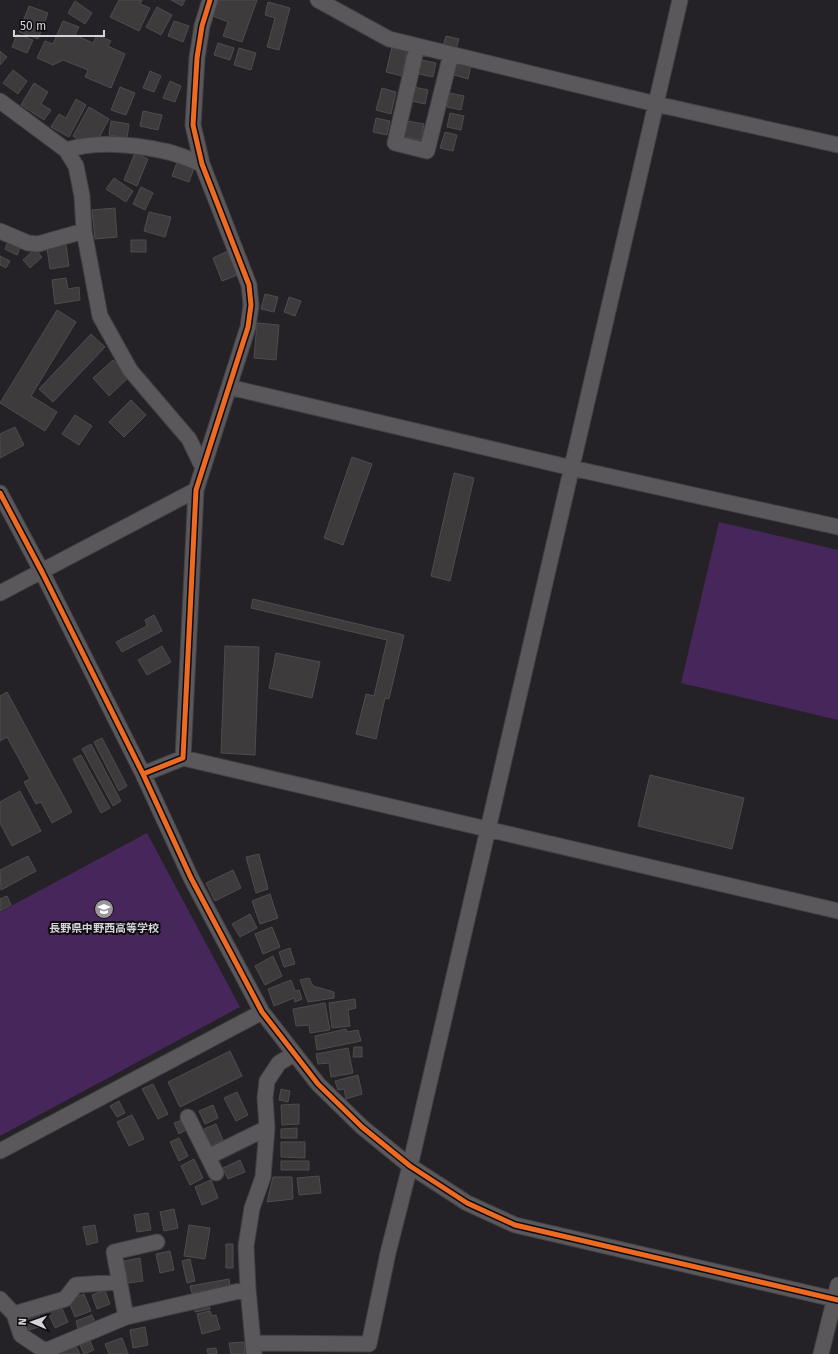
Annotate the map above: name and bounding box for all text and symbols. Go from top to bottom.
scale bar [14,12,104,38]
text: 50 m [20,19,46,33]
school or university icon: 長野県中野西高等学校 [93,898,115,920]
place label: 長野県中野西高等学校 [49,922,159,935]
north arrow [12,1302,52,1342]
text: N [16,1318,29,1326]

